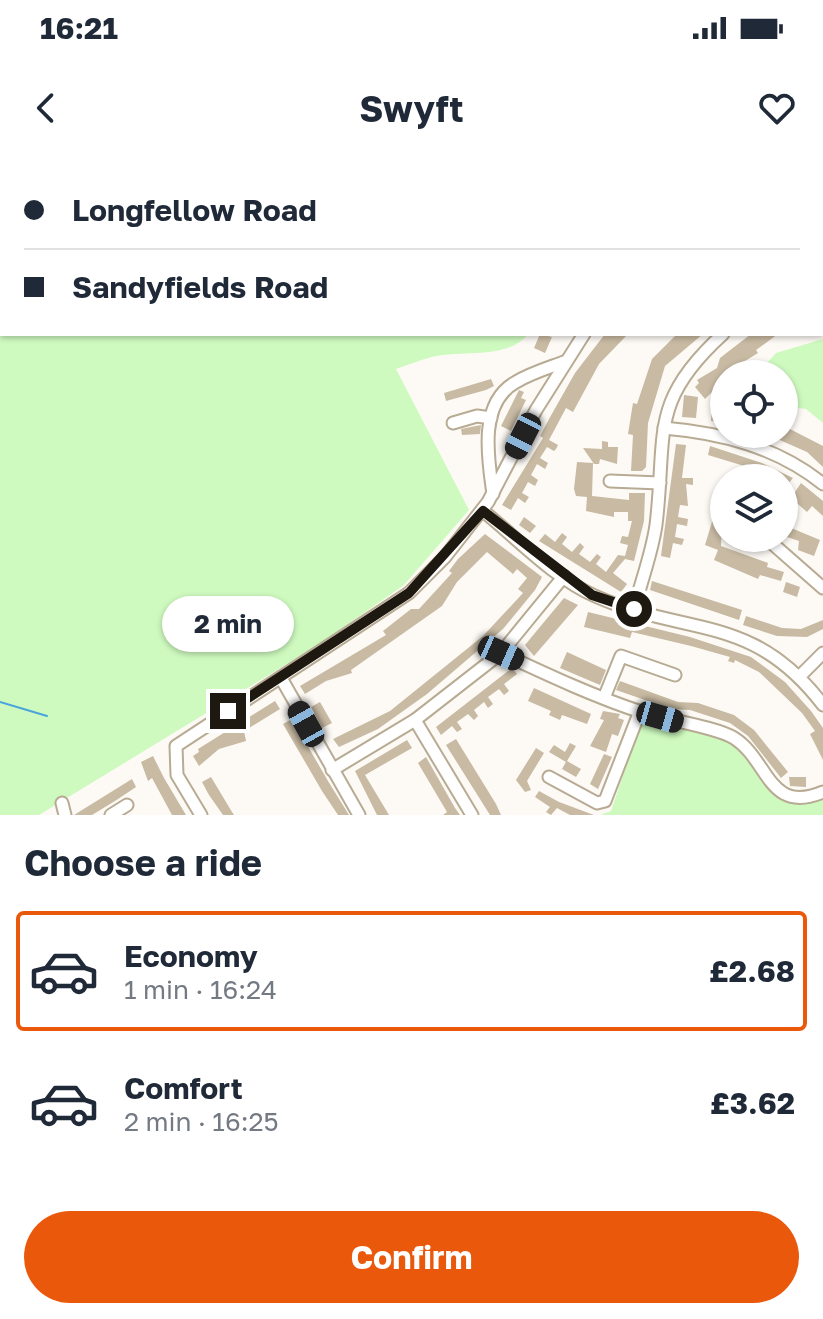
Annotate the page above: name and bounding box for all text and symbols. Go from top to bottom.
text: 16:21 [40,10,118,46]
icon: back [24,86,68,130]
icon: heart [755,86,799,130]
text: Swyft [359,87,464,130]
text: Longfellow Road [72,192,317,228]
text: Sandyfields Road [72,269,328,305]
map controls [710,360,798,552]
button: locate [710,360,798,448]
car [501,409,545,463]
button: layers [710,464,798,552]
route start [616,591,652,627]
callout: 2 min [162,595,294,651]
text: 2 min [194,608,262,639]
car [474,632,528,674]
route end [210,693,246,729]
car [284,697,328,751]
car [634,699,686,735]
text: Choose a ride [24,841,262,884]
icon: car [28,935,100,1007]
text: Economy [124,938,258,974]
text: £2.68 [709,953,795,989]
text: 1 min · 16:24 [124,974,277,1005]
icon: car [28,1067,100,1139]
text: Comfort [124,1070,243,1106]
text: £3.62 [710,1085,795,1121]
text: 2 min · 16:25 [124,1106,279,1137]
button: Confirm [24,1211,799,1303]

